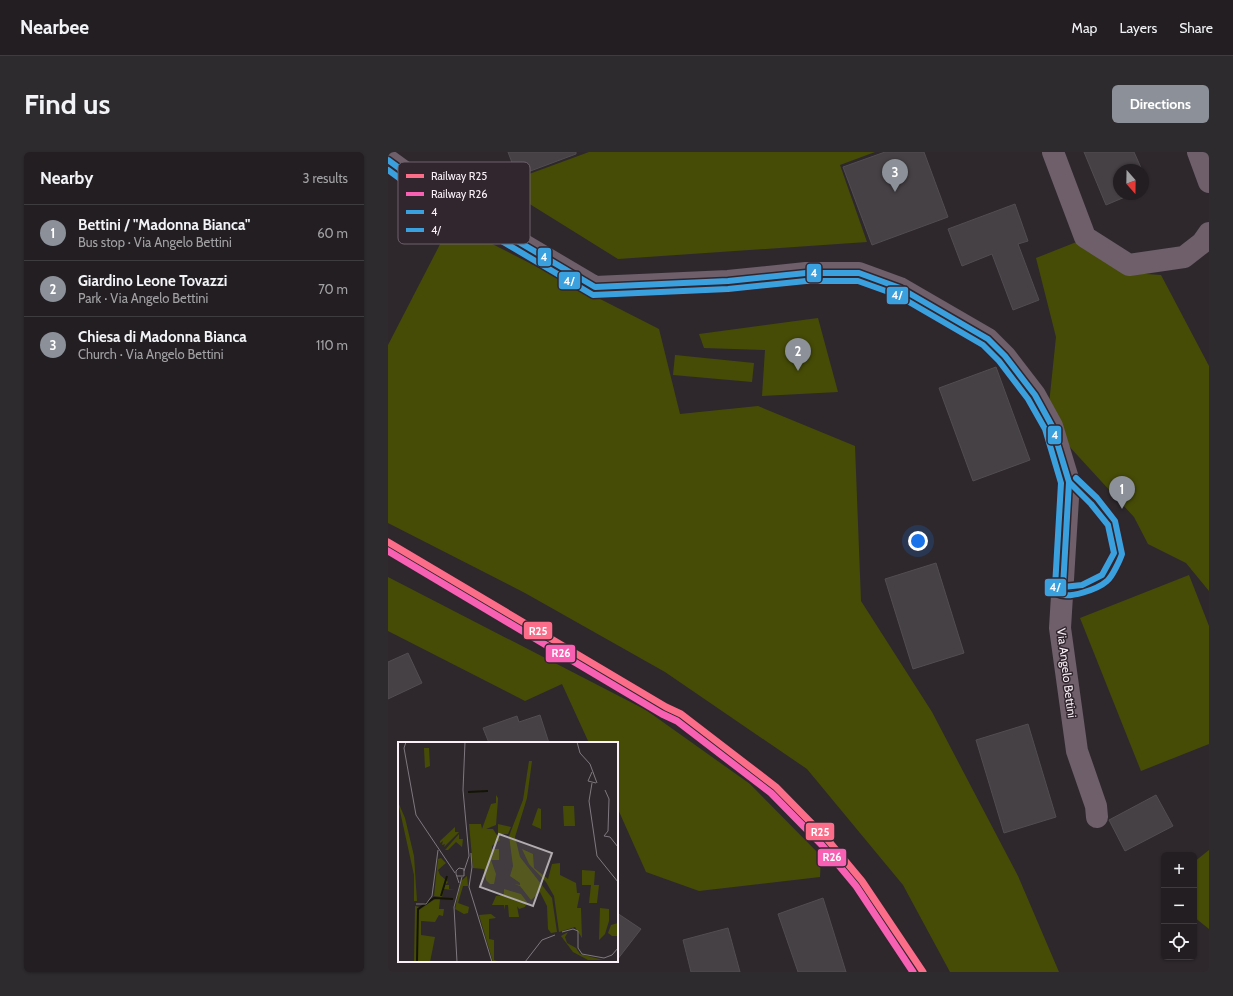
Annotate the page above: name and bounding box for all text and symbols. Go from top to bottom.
text: Nearbee [20,16,89,39]
text: Map [1072,19,1097,37]
text: Layers [1119,19,1157,37]
text: Share [1179,19,1213,37]
button: Directions [1112,85,1209,123]
text: Find us [24,87,110,121]
pin: 3 [882,159,908,192]
legend [398,162,530,244]
north arrow [1113,164,1149,200]
text: Nearby [40,168,93,188]
text: Railway R25 [431,169,487,183]
text: 3 results [302,170,348,186]
text: Railway R26 [431,187,487,201]
text: 4 [431,205,438,219]
text: Bettini / "Madonna Bianca" [78,216,250,234]
text: 4/ [431,223,441,237]
text: 1 [51,225,55,241]
text: 60 m [317,225,348,241]
text: Bus stop · Via Angelo Bettini [78,234,232,250]
line badge: 4 [537,247,552,267]
text: 4 [541,250,548,264]
line badge: 4 [806,263,822,283]
text: 4 [811,266,818,280]
line badge: 4/ [558,271,581,290]
text: Giardino Leone Tovazzi [78,272,227,290]
text: 4/ [564,274,575,288]
text: 2 [50,281,56,297]
text: 70 m [318,281,348,297]
line badge: 4/ [886,286,909,305]
text: 4/ [892,288,903,302]
text: Park · Via Angelo Bettini [78,290,208,306]
text: Chiesa di Madonna Bianca [78,328,247,346]
text: 3 [49,337,57,353]
text: 110 m [316,337,348,353]
pin: 2 [785,338,811,371]
text: Church · Via Angelo Bettini [78,346,224,362]
line badge: 4 [1047,425,1062,445]
text: 4 [1052,428,1059,442]
pin: 1 [1109,476,1135,509]
your location [908,531,928,551]
line badge: 4/ [1044,578,1067,597]
text: 4/ [1050,580,1061,594]
line badge: R25 [523,621,553,640]
text: R25 [529,624,547,638]
street label: Via Angelo Bettini [1054,627,1080,719]
line badge: R26 [545,644,576,663]
text: R26 [552,646,570,660]
inset map [398,742,618,962]
line badge: R25 [805,822,835,841]
text: R25 [811,825,829,839]
line badge: R26 [817,848,847,867]
text: R26 [823,850,841,864]
map controls [1161,852,1197,960]
button: + [1161,852,1197,888]
button: − [1161,888,1197,924]
button: locate [1161,924,1197,960]

